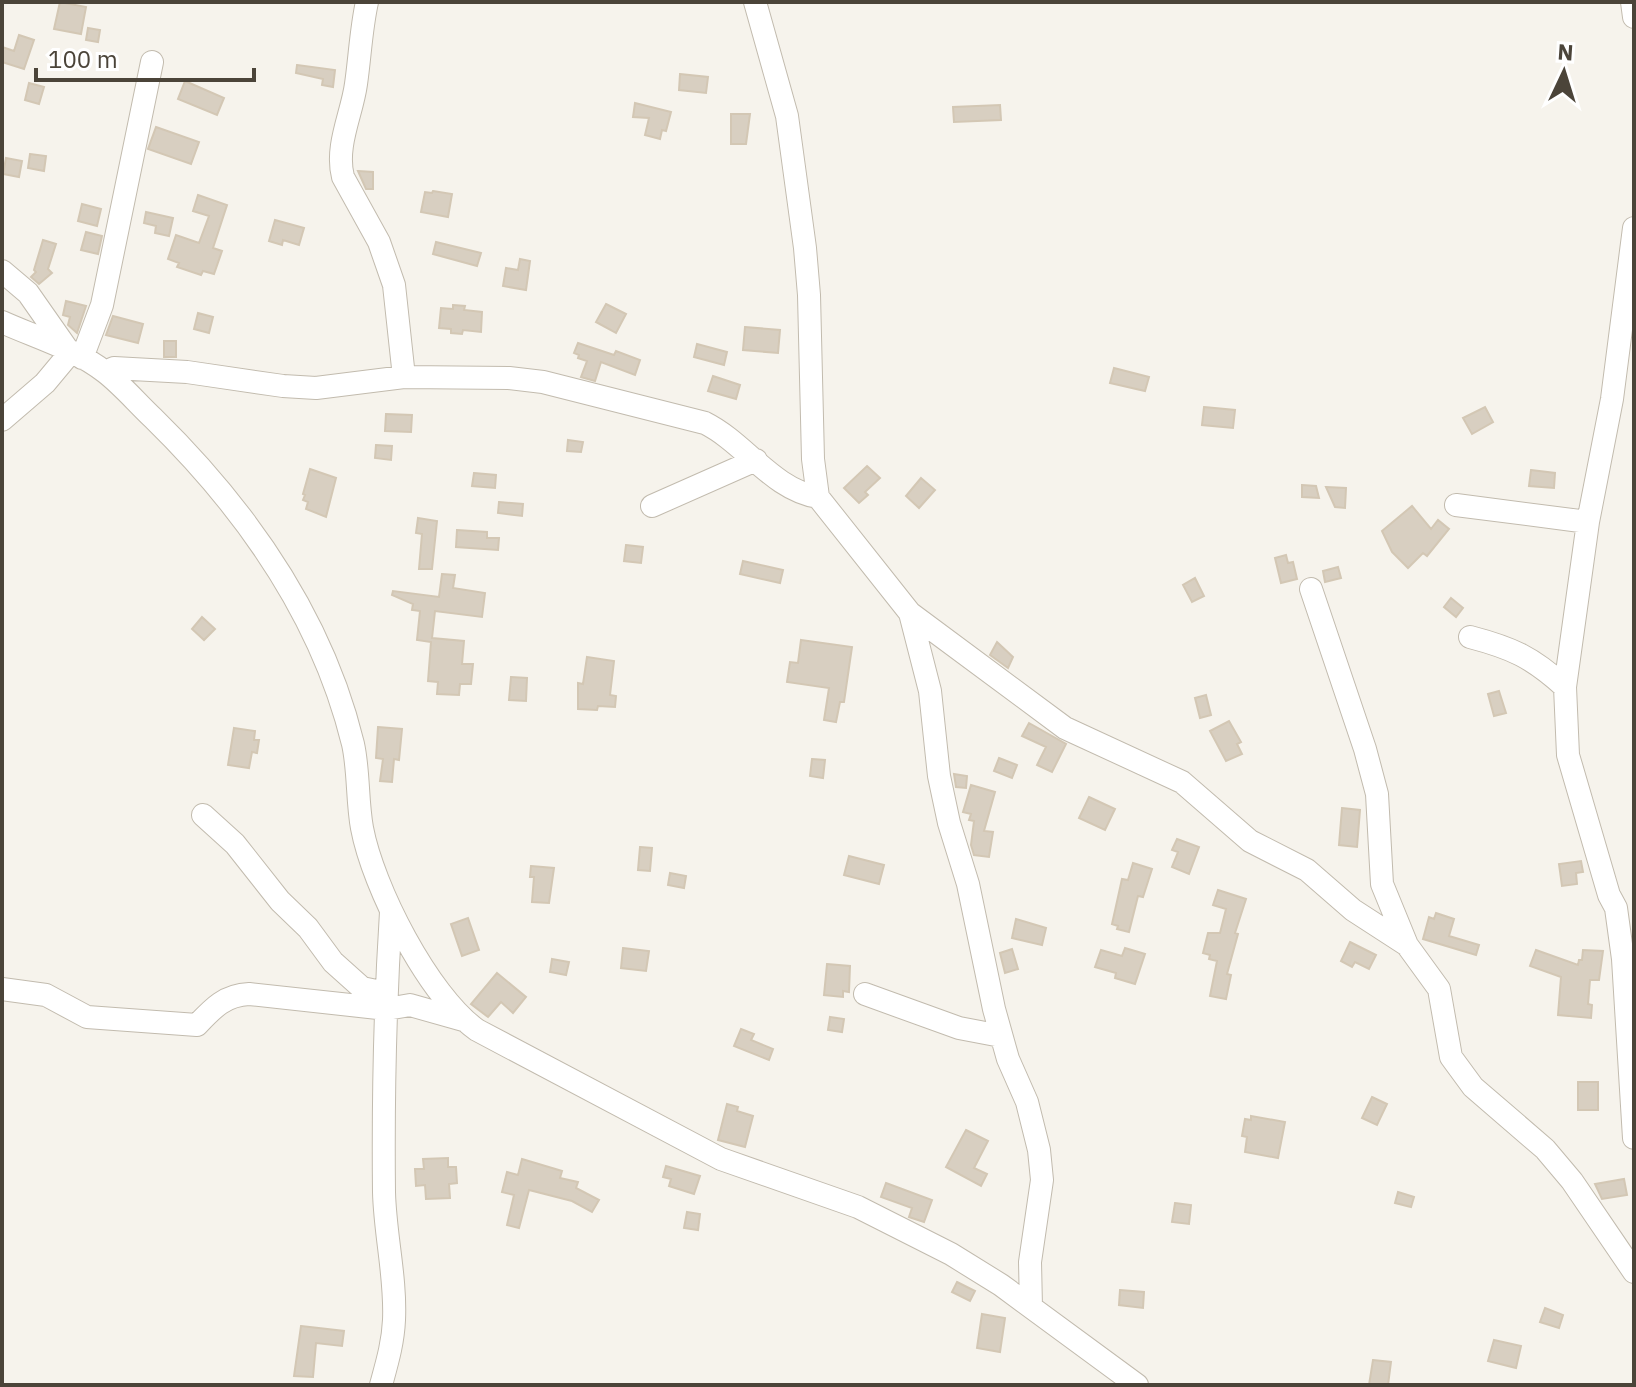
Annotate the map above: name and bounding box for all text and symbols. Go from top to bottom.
scale bar [36,32,254,82]
north arrow [1524,32,1604,112]
text: N [1556,37,1574,67]
text: 100 m [48,43,118,75]

